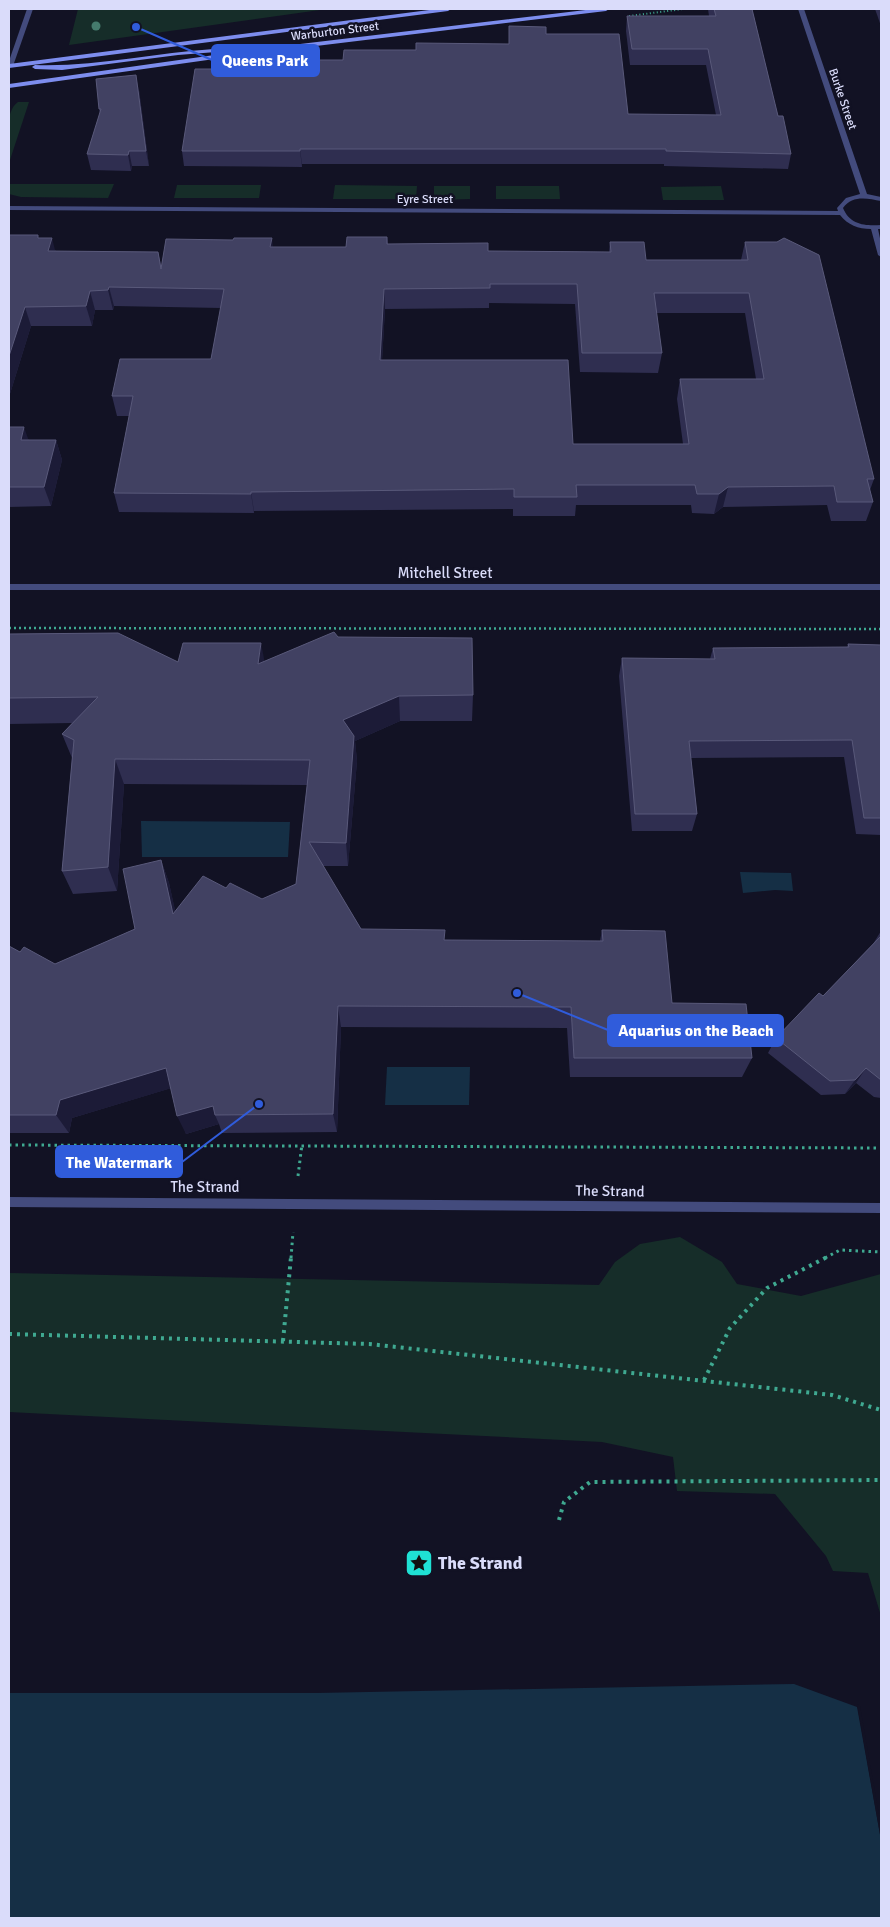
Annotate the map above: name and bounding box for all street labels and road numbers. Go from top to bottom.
street label: Warburton Street [290,19,380,44]
street label: Burke Street [825,66,860,132]
street label: Eyre Street [397,192,453,207]
street label: Mitchell Street [398,564,493,582]
street label: The Strand [170,1178,240,1196]
street label: The Strand [575,1181,645,1201]

